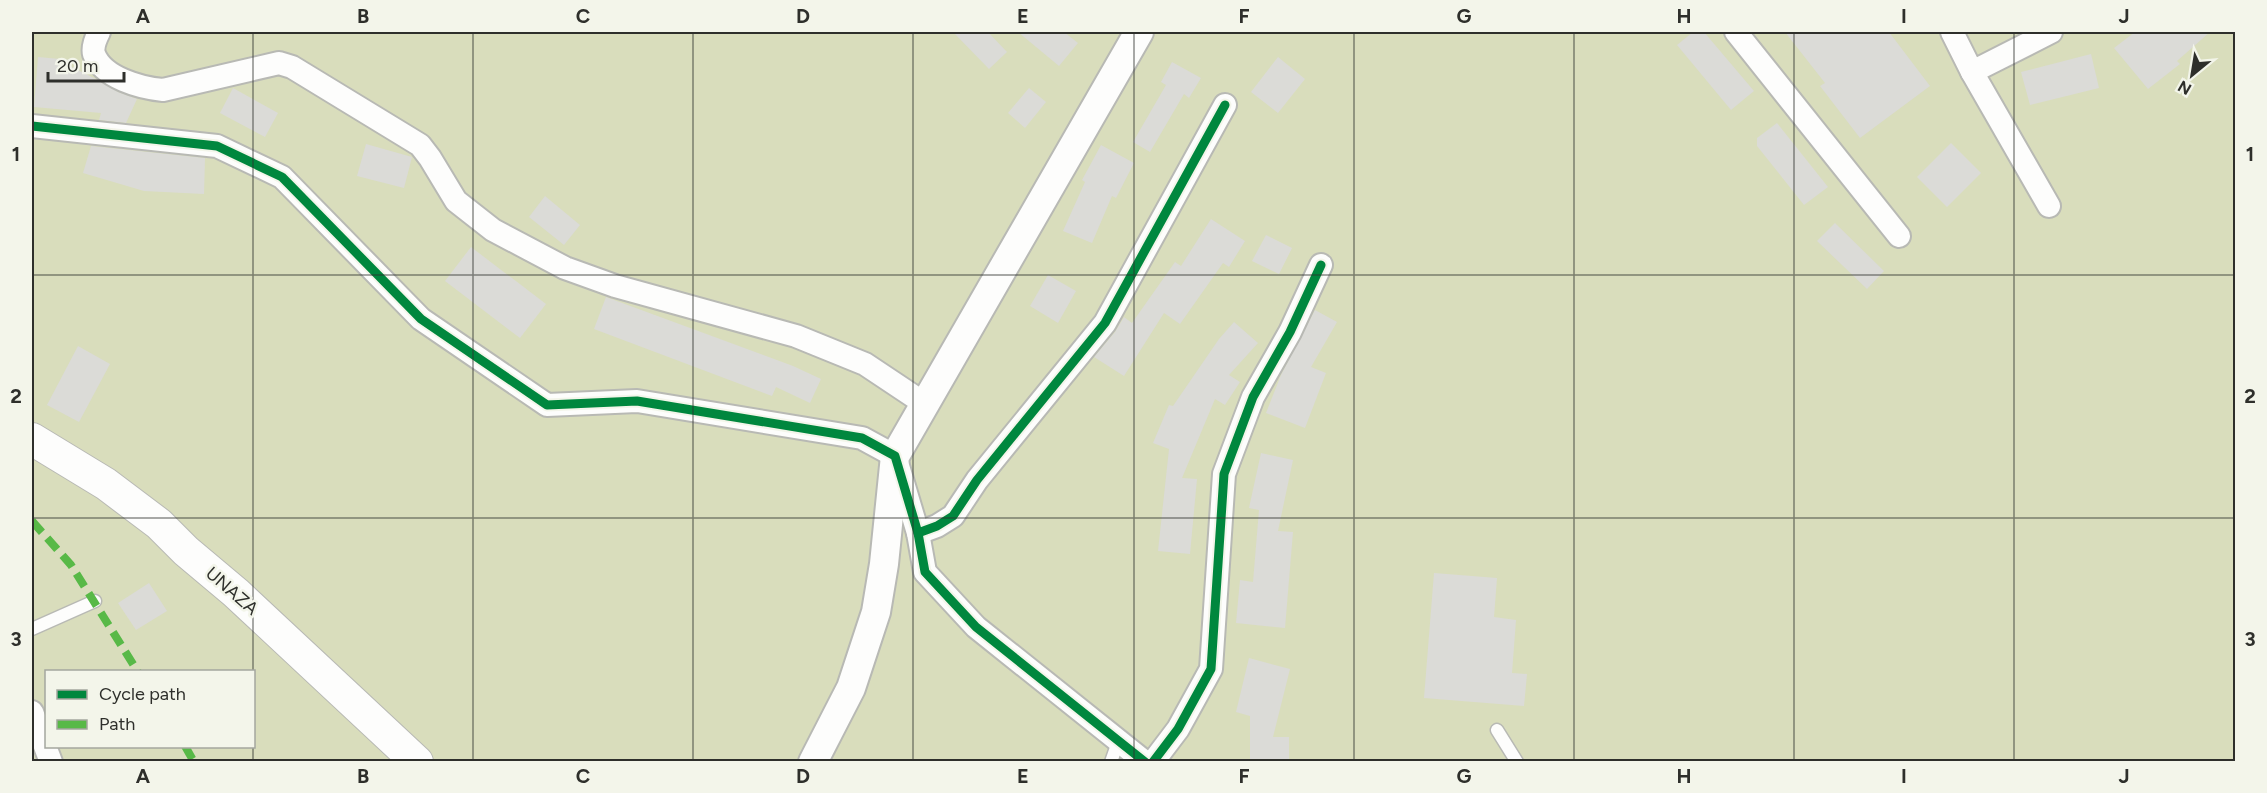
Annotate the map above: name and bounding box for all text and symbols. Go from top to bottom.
text: A [136,4,151,28]
text: B [357,4,369,28]
text: C [576,4,590,28]
text: D [796,4,810,28]
text: E [1017,4,1029,28]
text: F [1238,4,1250,28]
text: G [1457,4,1472,28]
text: H [1677,4,1692,28]
text: I [1901,4,1907,28]
text: J [2118,4,2130,28]
scale bar [48,45,124,83]
north arrow [2162,45,2222,105]
text: 20 m [57,55,98,77]
text: N [2175,76,2195,99]
text: 1 [12,142,20,166]
text: 1 [2246,142,2254,166]
text: 2 [10,384,22,408]
text: 2 [2244,384,2256,408]
street label: UNAZA [201,562,263,620]
text: 3 [10,627,22,651]
text: 3 [2244,627,2256,651]
legend [45,670,255,748]
text: Cycle path [99,683,186,705]
text: Path [99,713,135,735]
text: A [136,764,151,788]
text: B [357,764,369,788]
text: C [576,764,590,788]
text: D [796,764,810,788]
text: E [1017,764,1029,788]
text: F [1238,764,1250,788]
text: G [1457,764,1472,788]
text: H [1677,764,1692,788]
text: I [1901,764,1907,788]
text: J [2118,764,2130,788]

